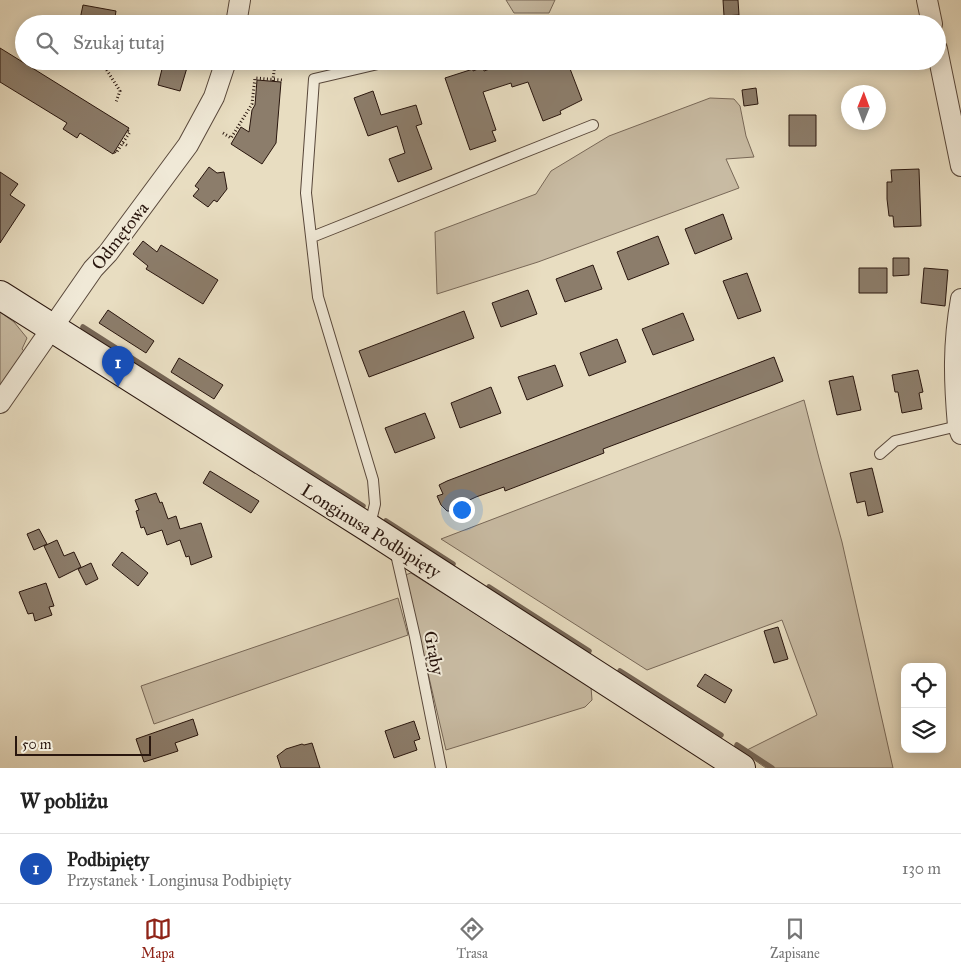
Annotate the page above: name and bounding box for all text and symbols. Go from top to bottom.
search box [15,15,946,70]
icon: search [33,29,61,57]
text: Szukaj tutaj [73,31,165,54]
north arrow [841,85,886,130]
street label: Odmętowa [87,197,154,274]
pin: 1 [102,346,134,387]
street label: Longinusa Podbipięty [296,479,445,584]
your location [449,497,475,523]
street label: Grąby [419,629,449,677]
map controls [901,663,946,753]
button: locate [901,663,946,708]
button: layers [901,708,946,753]
scale bar [15,733,151,756]
text: 50 m [22,736,51,753]
text: W pobliżu [20,788,108,814]
text: Podbipięty [67,848,149,871]
text: 1 [33,859,39,878]
text: 130 m [902,859,941,878]
text: Przystanek · Longinusa Podbipięty [67,871,291,890]
tab: Mapa [141,915,174,962]
tab: Trasa [456,915,488,962]
tab: Zapisane [770,915,820,962]

